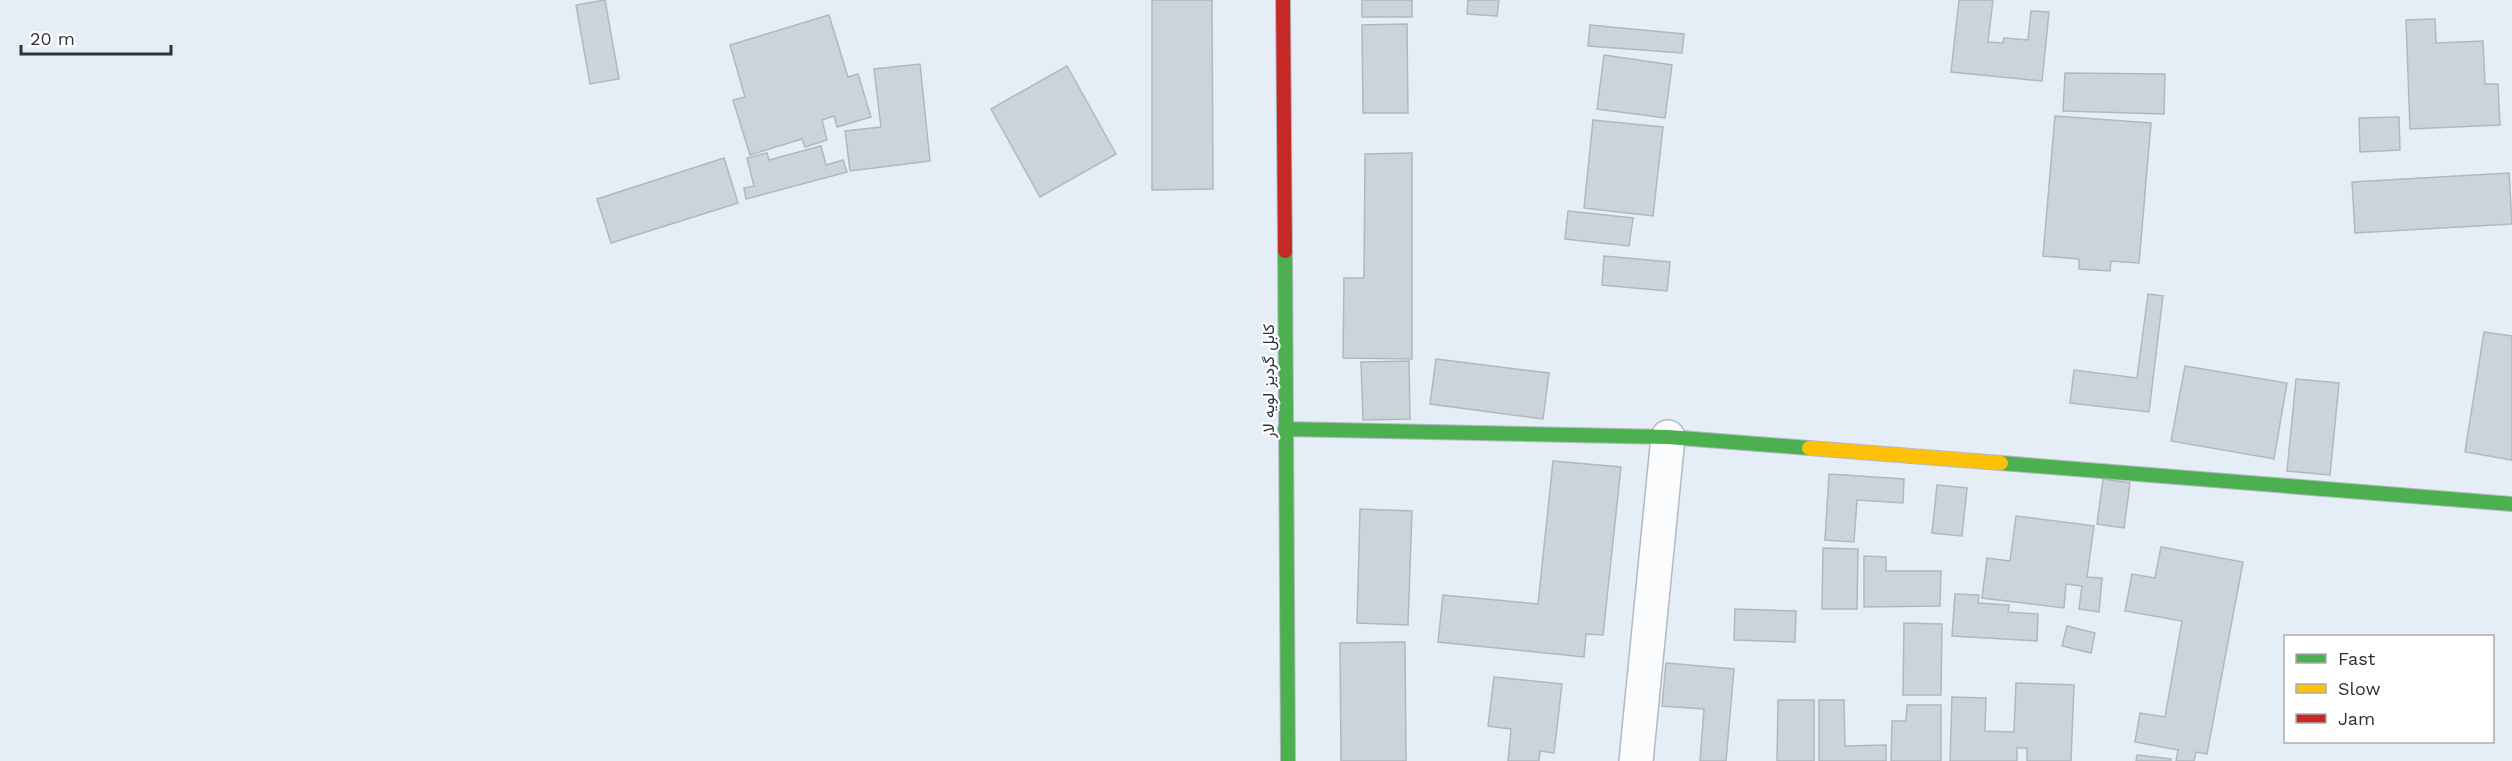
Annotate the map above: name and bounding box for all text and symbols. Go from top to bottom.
scale bar [21,18,171,56]
text: 20 m [30,28,75,49]
street label: کابل گردیز لویه لار [1259,324,1279,439]
legend [2284,635,2494,743]
text: Fast [2338,648,2376,669]
text: Slow [2338,678,2381,699]
text: Jam [2338,708,2375,729]

